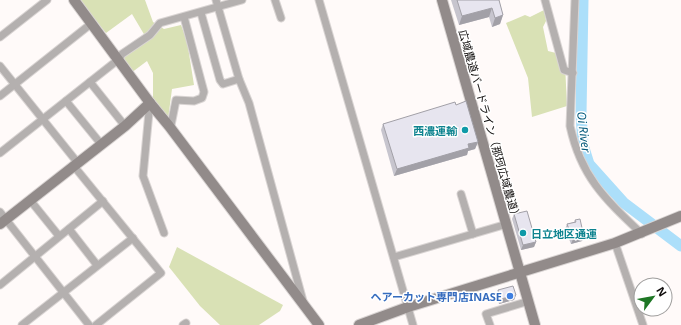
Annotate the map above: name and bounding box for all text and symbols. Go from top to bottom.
street label: 広域農道バードライン（那珂広域農道） [456,28,524,222]
water label: Oi River [573,111,595,155]
place label: 西濃運輸 [413,123,458,138]
marker: 西濃運輸 [460,125,470,135]
place label: 日立地区通運 [531,226,597,241]
marker: 日立地区通運 [518,228,528,238]
north arrow [633,277,673,317]
text: N [653,284,671,299]
place label: ヘアーカット専門店INASE [371,289,502,304]
marker: ヘアーカット専門店INASE [505,291,515,301]

